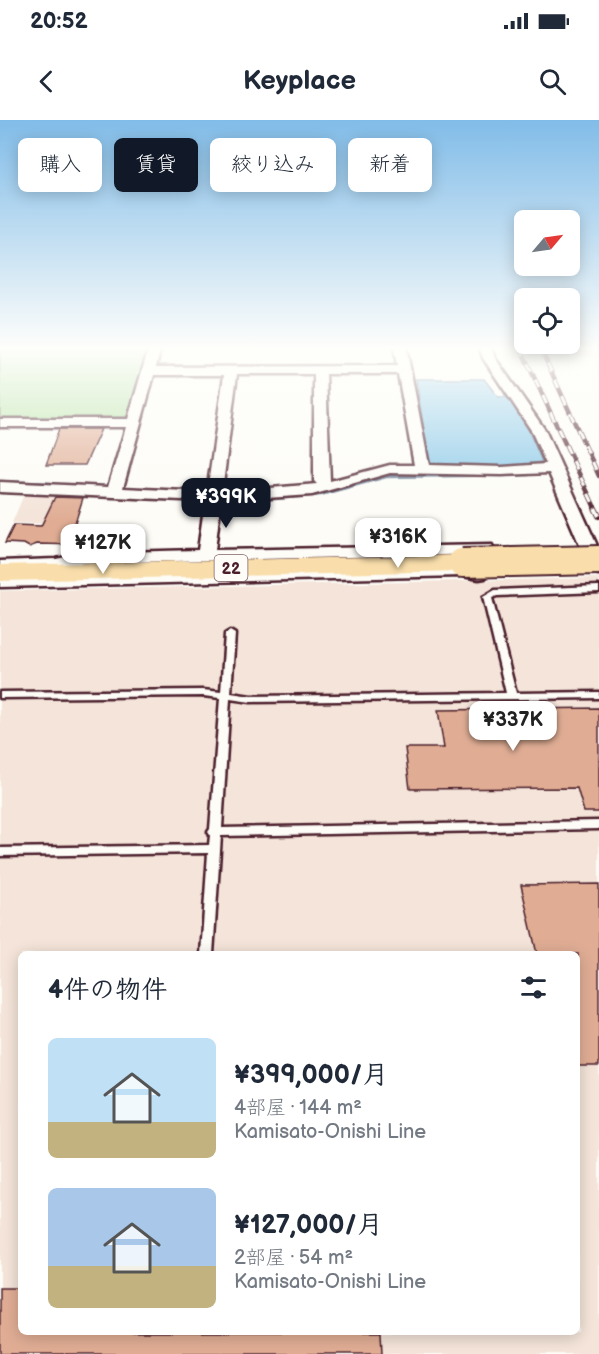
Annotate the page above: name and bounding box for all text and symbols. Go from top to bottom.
text: 20:52 [30,8,88,35]
icon: back [30,65,63,98]
text: Keyplace [243,65,356,97]
icon: search [536,65,569,98]
chip: 購入 [18,138,102,192]
chip: 賃貸 [114,138,198,192]
chip: 絞り込み [210,138,336,192]
chip: 新着 [348,138,432,192]
north arrow [514,210,580,276]
map controls [514,210,580,354]
button: locate [514,288,580,354]
pin: ¥399K [184,478,268,529]
text: ¥399K [195,485,257,509]
pin: ¥316K [356,518,440,569]
pin: ¥127K [61,524,145,575]
text: ¥316K [369,525,427,549]
text: ¥127K [75,531,131,555]
road number: 22 [214,555,248,581]
pin: ¥337K [471,701,555,752]
text: ¥337K [483,708,543,732]
icon: filters [517,971,550,1004]
text: 4件の物件 [48,975,167,1006]
text: ¥399,000/月 [234,1060,388,1091]
icon: home [96,1062,168,1134]
text: 4部屋 · 144 m² [234,1096,362,1120]
text: Kamisato-Onishi Line [234,1120,426,1144]
text: ¥127,000/月 [234,1210,383,1241]
icon: home [96,1212,168,1284]
text: 2部屋 · 54 m² [234,1246,353,1270]
text: Kamisato-Onishi Line [234,1270,426,1294]

